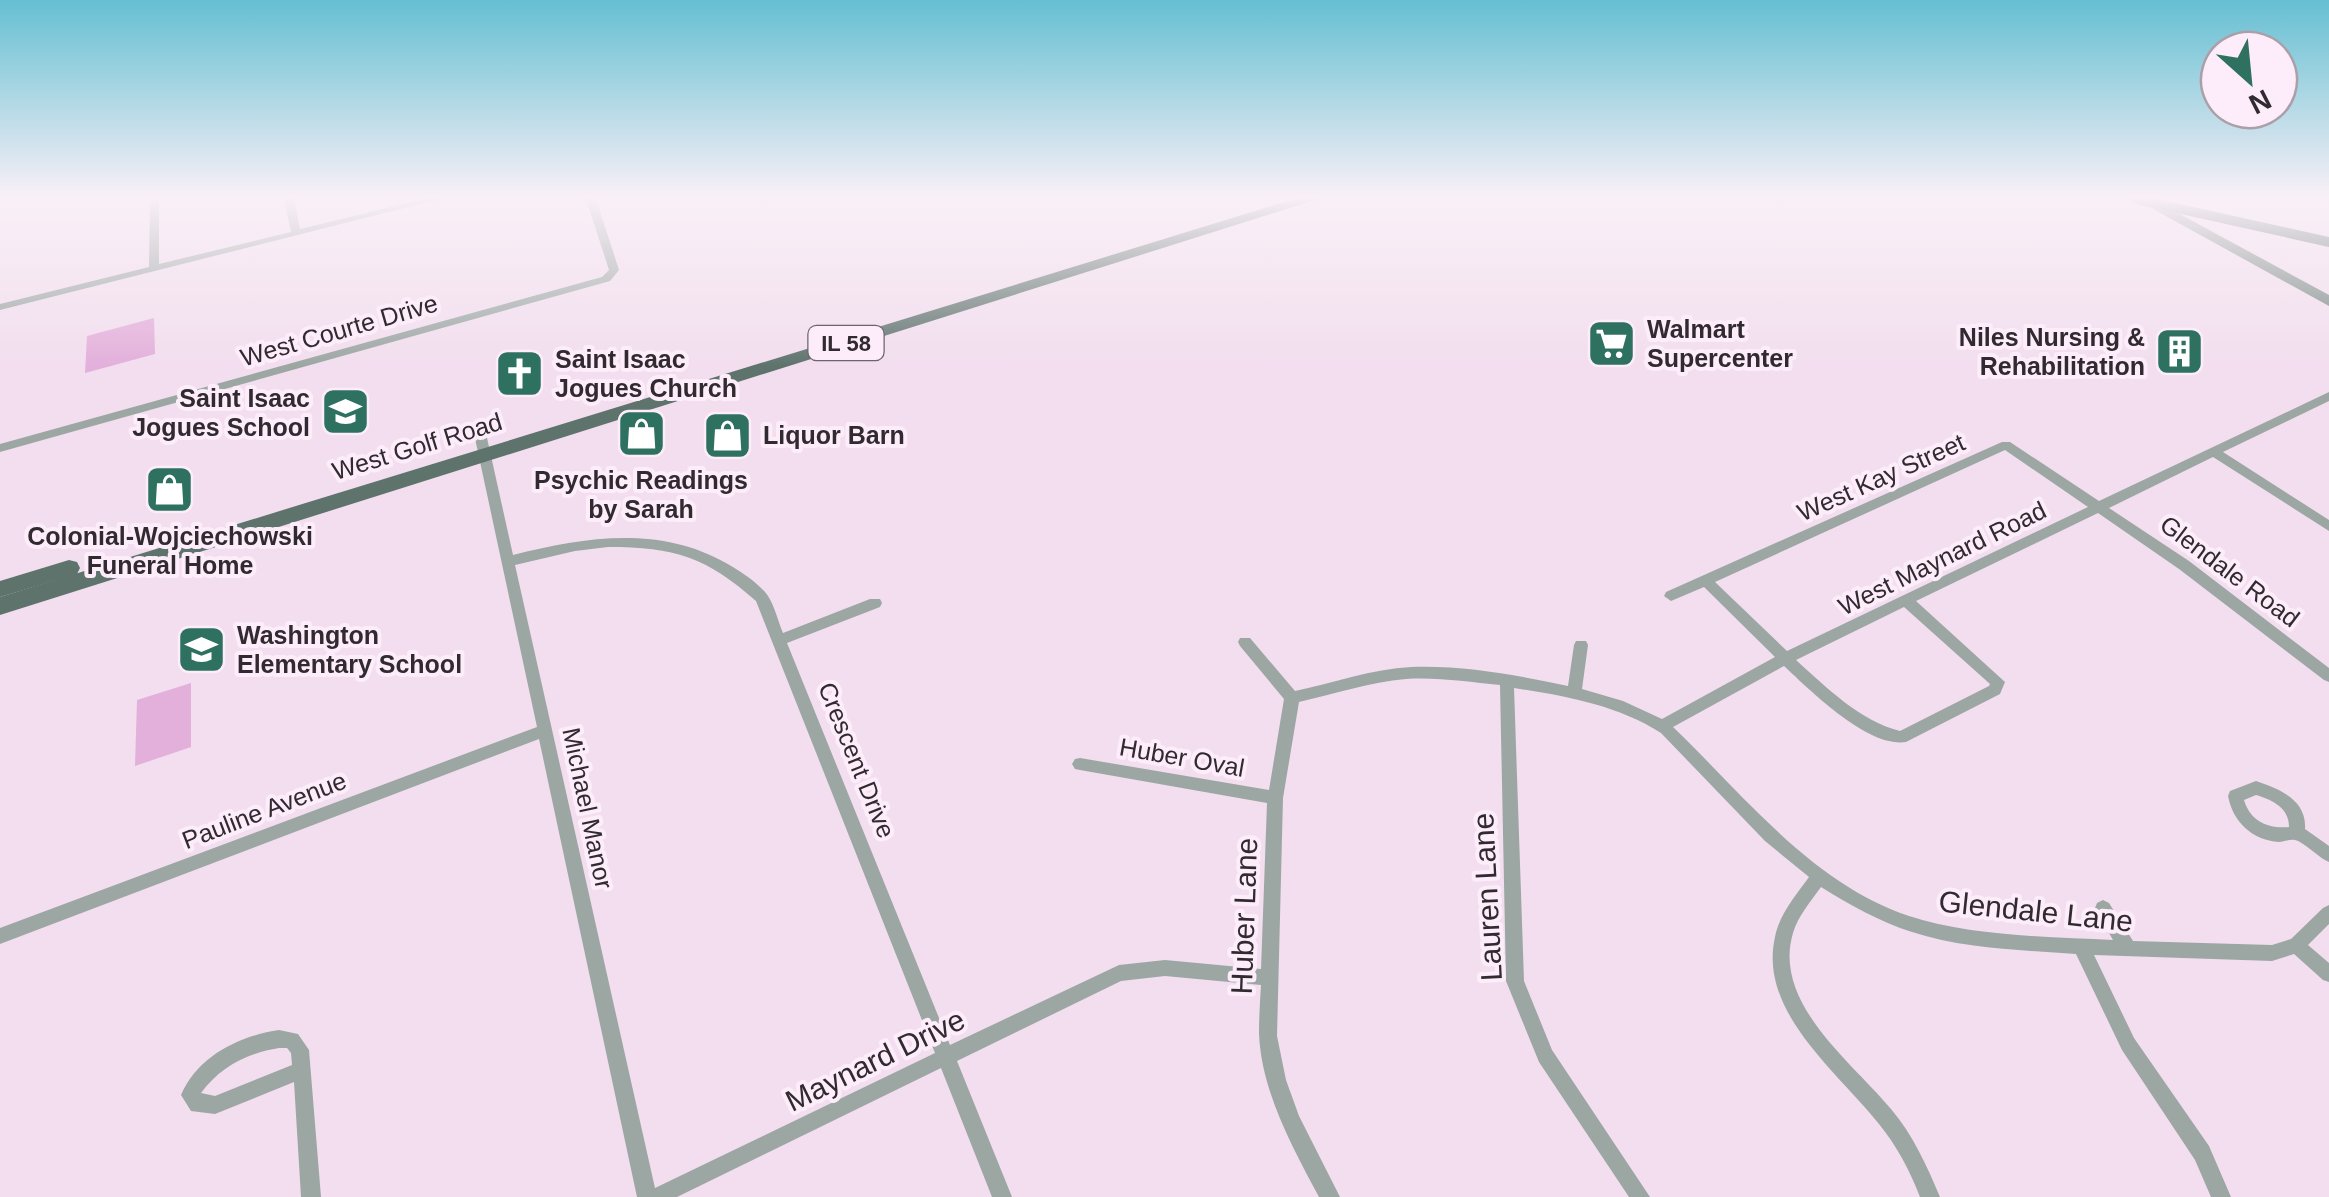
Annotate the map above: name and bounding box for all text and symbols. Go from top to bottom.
north arrow [2199,30,2299,130]
text: N [2244,83,2276,120]
street label: West Courte Drive [237,288,441,372]
place label: Walmart Supercenter [1647,315,1793,372]
supermarket icon: Walmart Supercenter [1586,317,1638,369]
place label: Niles Nursing & Rehabilitation [1959,323,2145,380]
building icon: Niles Nursing & Rehabilitation [2154,325,2206,377]
road number: IL 58 [808,326,884,360]
place label: Saint Isaac Jogues Church [555,345,737,402]
church icon: Saint Isaac Jogues Church [494,347,546,399]
place label: Saint Isaac Jogues School [132,384,310,441]
school or university icon: Saint Isaac Jogues School [319,386,371,438]
street label: West Golf Road [329,407,505,485]
shop icon: Psychic Readings by Sarah [615,408,667,460]
shop icon: Liquor Barn [702,409,754,461]
place label: Liquor Barn [763,421,905,449]
street label: West Kay Street [1793,428,1969,526]
shop icon: Colonial-Wojciechowski Funeral Home [144,464,196,516]
place label: Psychic Readings by Sarah [534,466,748,523]
street label: West Maynard Road [1834,496,2050,620]
street label: Glendale Road [2155,510,2305,632]
place label: Colonial-Wojciechowski Funeral Home [27,522,313,579]
place label: Washington Elementary School [237,621,462,678]
school or university icon: Washington Elementary School [176,623,228,675]
street label: Crescent Drive [813,678,901,842]
street label: Michael Manor [557,725,619,891]
street label: Huber Oval [1117,732,1247,782]
street label: Pauline Avenue [178,766,350,854]
street label: Lauren Lane [1466,812,1508,982]
street label: Huber Lane [1225,837,1263,995]
street label: Glendale Lane [1937,884,2135,938]
street label: Maynard Drive [780,1002,970,1118]

